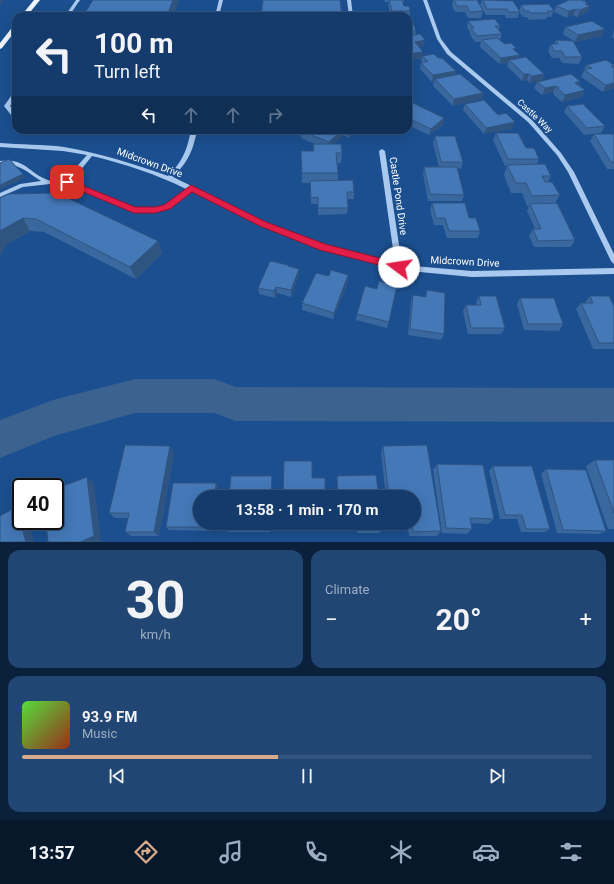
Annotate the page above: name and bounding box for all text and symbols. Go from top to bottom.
text: 100 m [94,27,173,60]
icon: left [28,28,80,80]
text: Turn left [94,61,160,82]
street label: Castle Way [515,97,555,135]
icon: left [138,104,160,126]
icon: ahead [180,104,202,126]
icon: ahead [222,104,244,126]
icon: right [264,104,286,126]
street label: Midcrown Drive [116,145,184,179]
street label: Castle Pond Drive [388,156,409,236]
pin [50,165,84,199]
icon: arrive [56,171,78,193]
position arrow [378,246,420,288]
street label: Midcrown Drive [430,254,500,269]
speed limit sign: 40 [12,478,64,530]
text: 13:58 · 1 min · 170 m [236,501,378,519]
text: 30 [126,570,185,631]
text: Climate [325,582,369,597]
text: 20° [435,602,482,637]
text: − [325,607,338,632]
text: + [580,607,592,632]
text: km/h [140,627,171,642]
text: 93.9 FM [82,708,137,726]
text: Music [82,726,117,741]
icon: previous [106,765,128,787]
icon: pause [296,765,318,787]
icon: next [486,765,508,787]
icon: directions [132,838,160,866]
icon: music [217,838,245,866]
icon: phone [302,838,330,866]
icon: climate [387,838,415,866]
icon: car [472,838,500,866]
icon: filters [557,838,585,866]
text: 13:57 [29,842,75,863]

